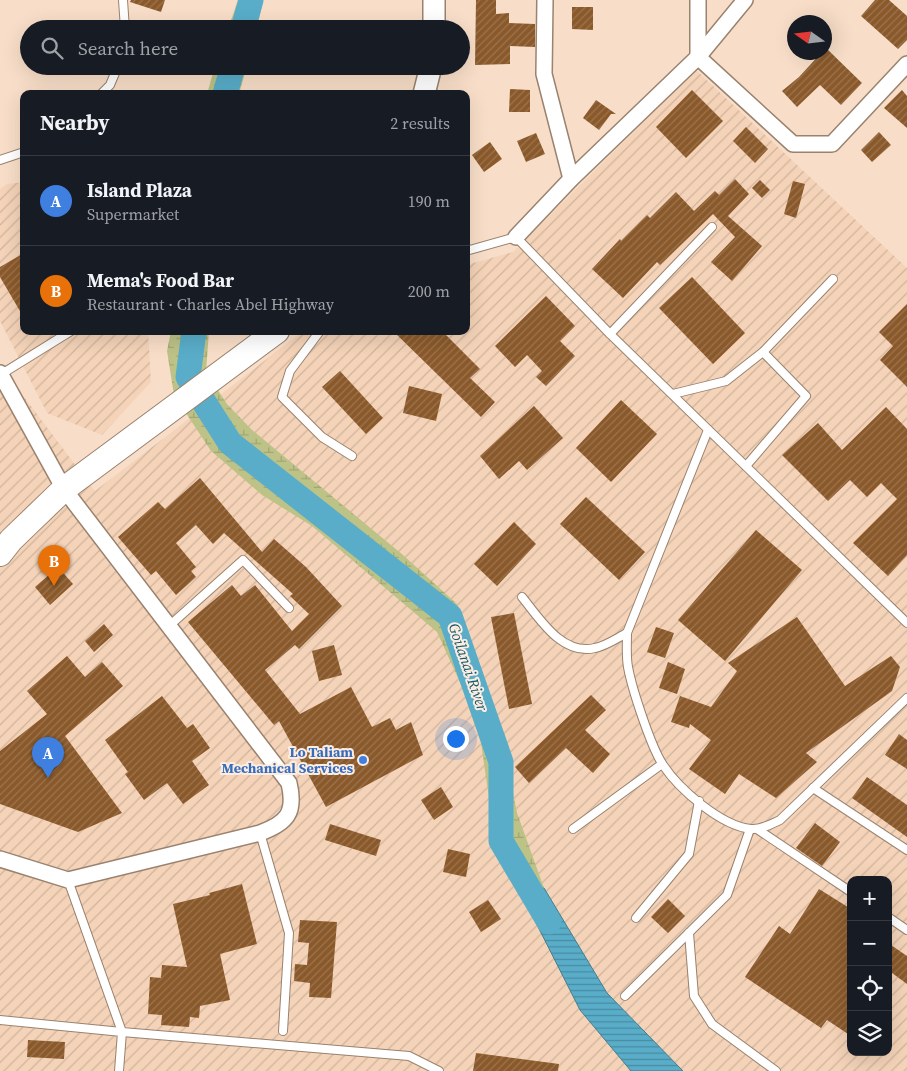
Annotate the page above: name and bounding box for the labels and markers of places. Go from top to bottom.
pin: B [38,545,70,586]
pin: A [32,737,64,778]
place label: Lo Taliam Mechanical Services [222,742,354,778]
marker: Lo Taliam Mechanical Services [357,754,369,766]

